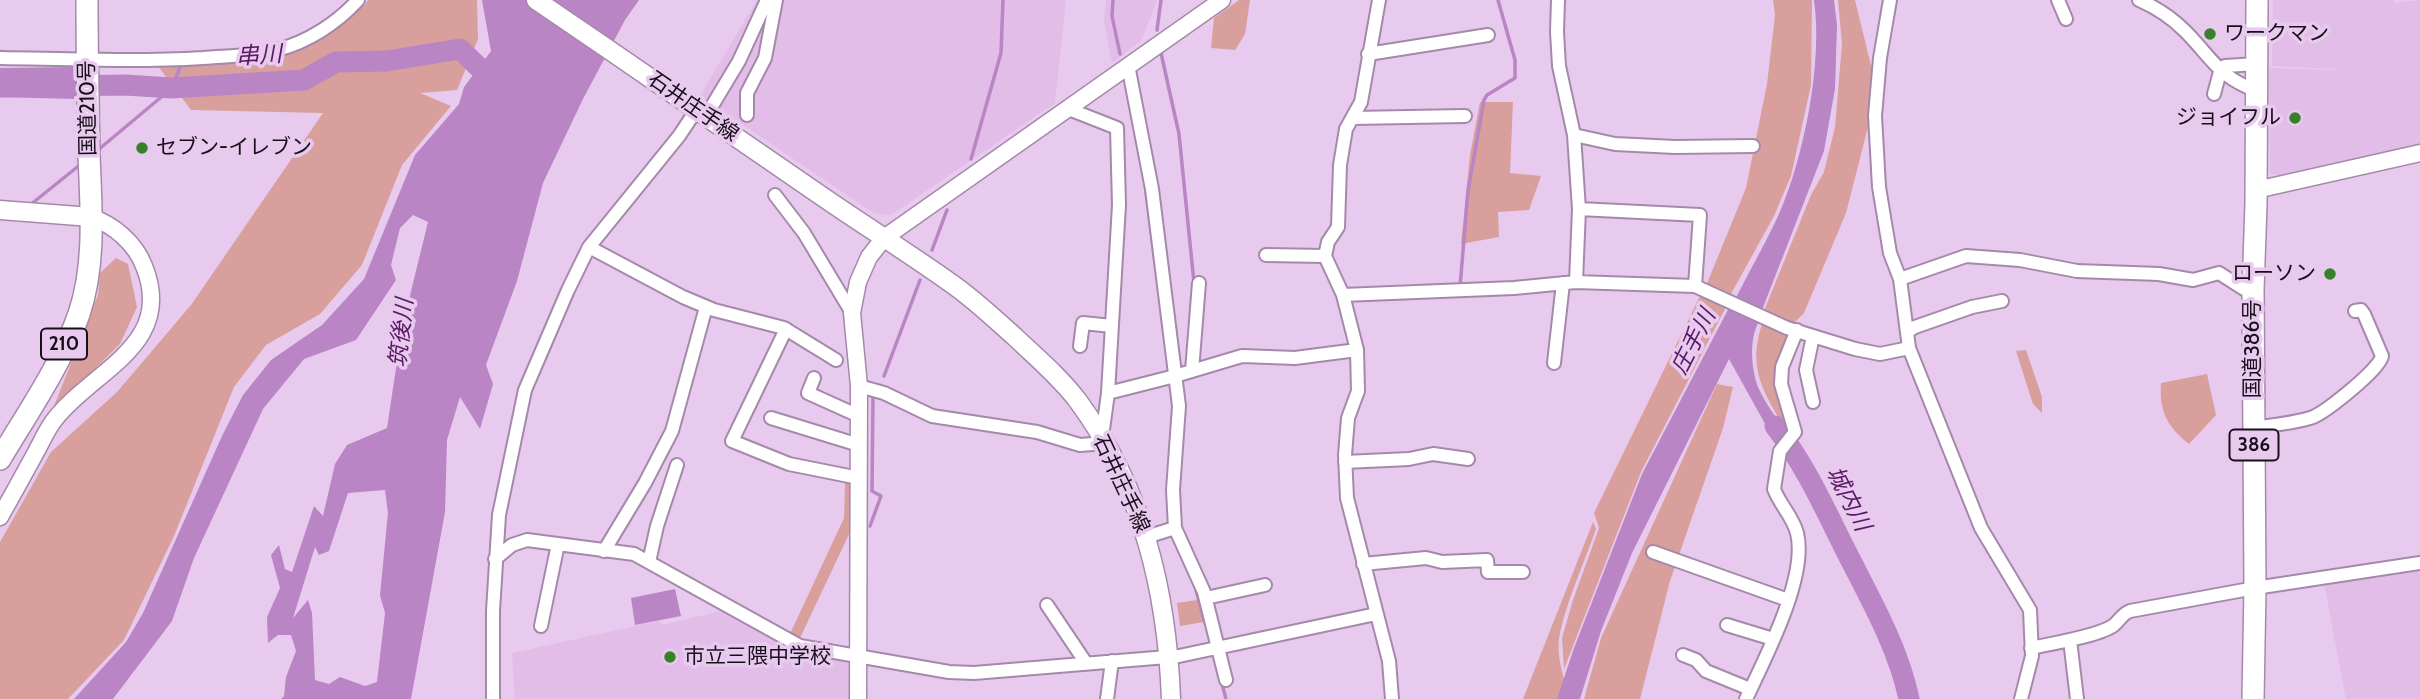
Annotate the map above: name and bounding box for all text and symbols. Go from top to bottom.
place label: ワークマン [2224,21,2329,47]
marker: ワークマン [2202,26,2218,42]
water label: 串川 [235,41,283,71]
street label: 国道210号 [75,60,101,156]
street label: 石井庄手線 [643,67,743,147]
place label: ジョイフル [2176,105,2281,131]
marker: ジョイフル [2287,110,2303,126]
place label: セブン-イレブン [156,135,312,161]
marker: セブン-イレブン [134,140,150,156]
place label: ローソン [2232,261,2316,287]
marker: ローソン [2322,266,2338,282]
water label: 筑後川 [385,297,419,369]
street label: 国道386号 [2240,299,2266,399]
water label: 庄手川 [1666,305,1722,379]
road number: 210 [41,328,87,360]
road number: 386 [2230,430,2278,460]
street label: 石井庄手線 [1087,431,1155,537]
water label: 城内川 [1820,462,1876,536]
place label: 市立三隈中学校 [684,644,831,670]
marker: 市立三隈中学校 [662,649,678,665]

